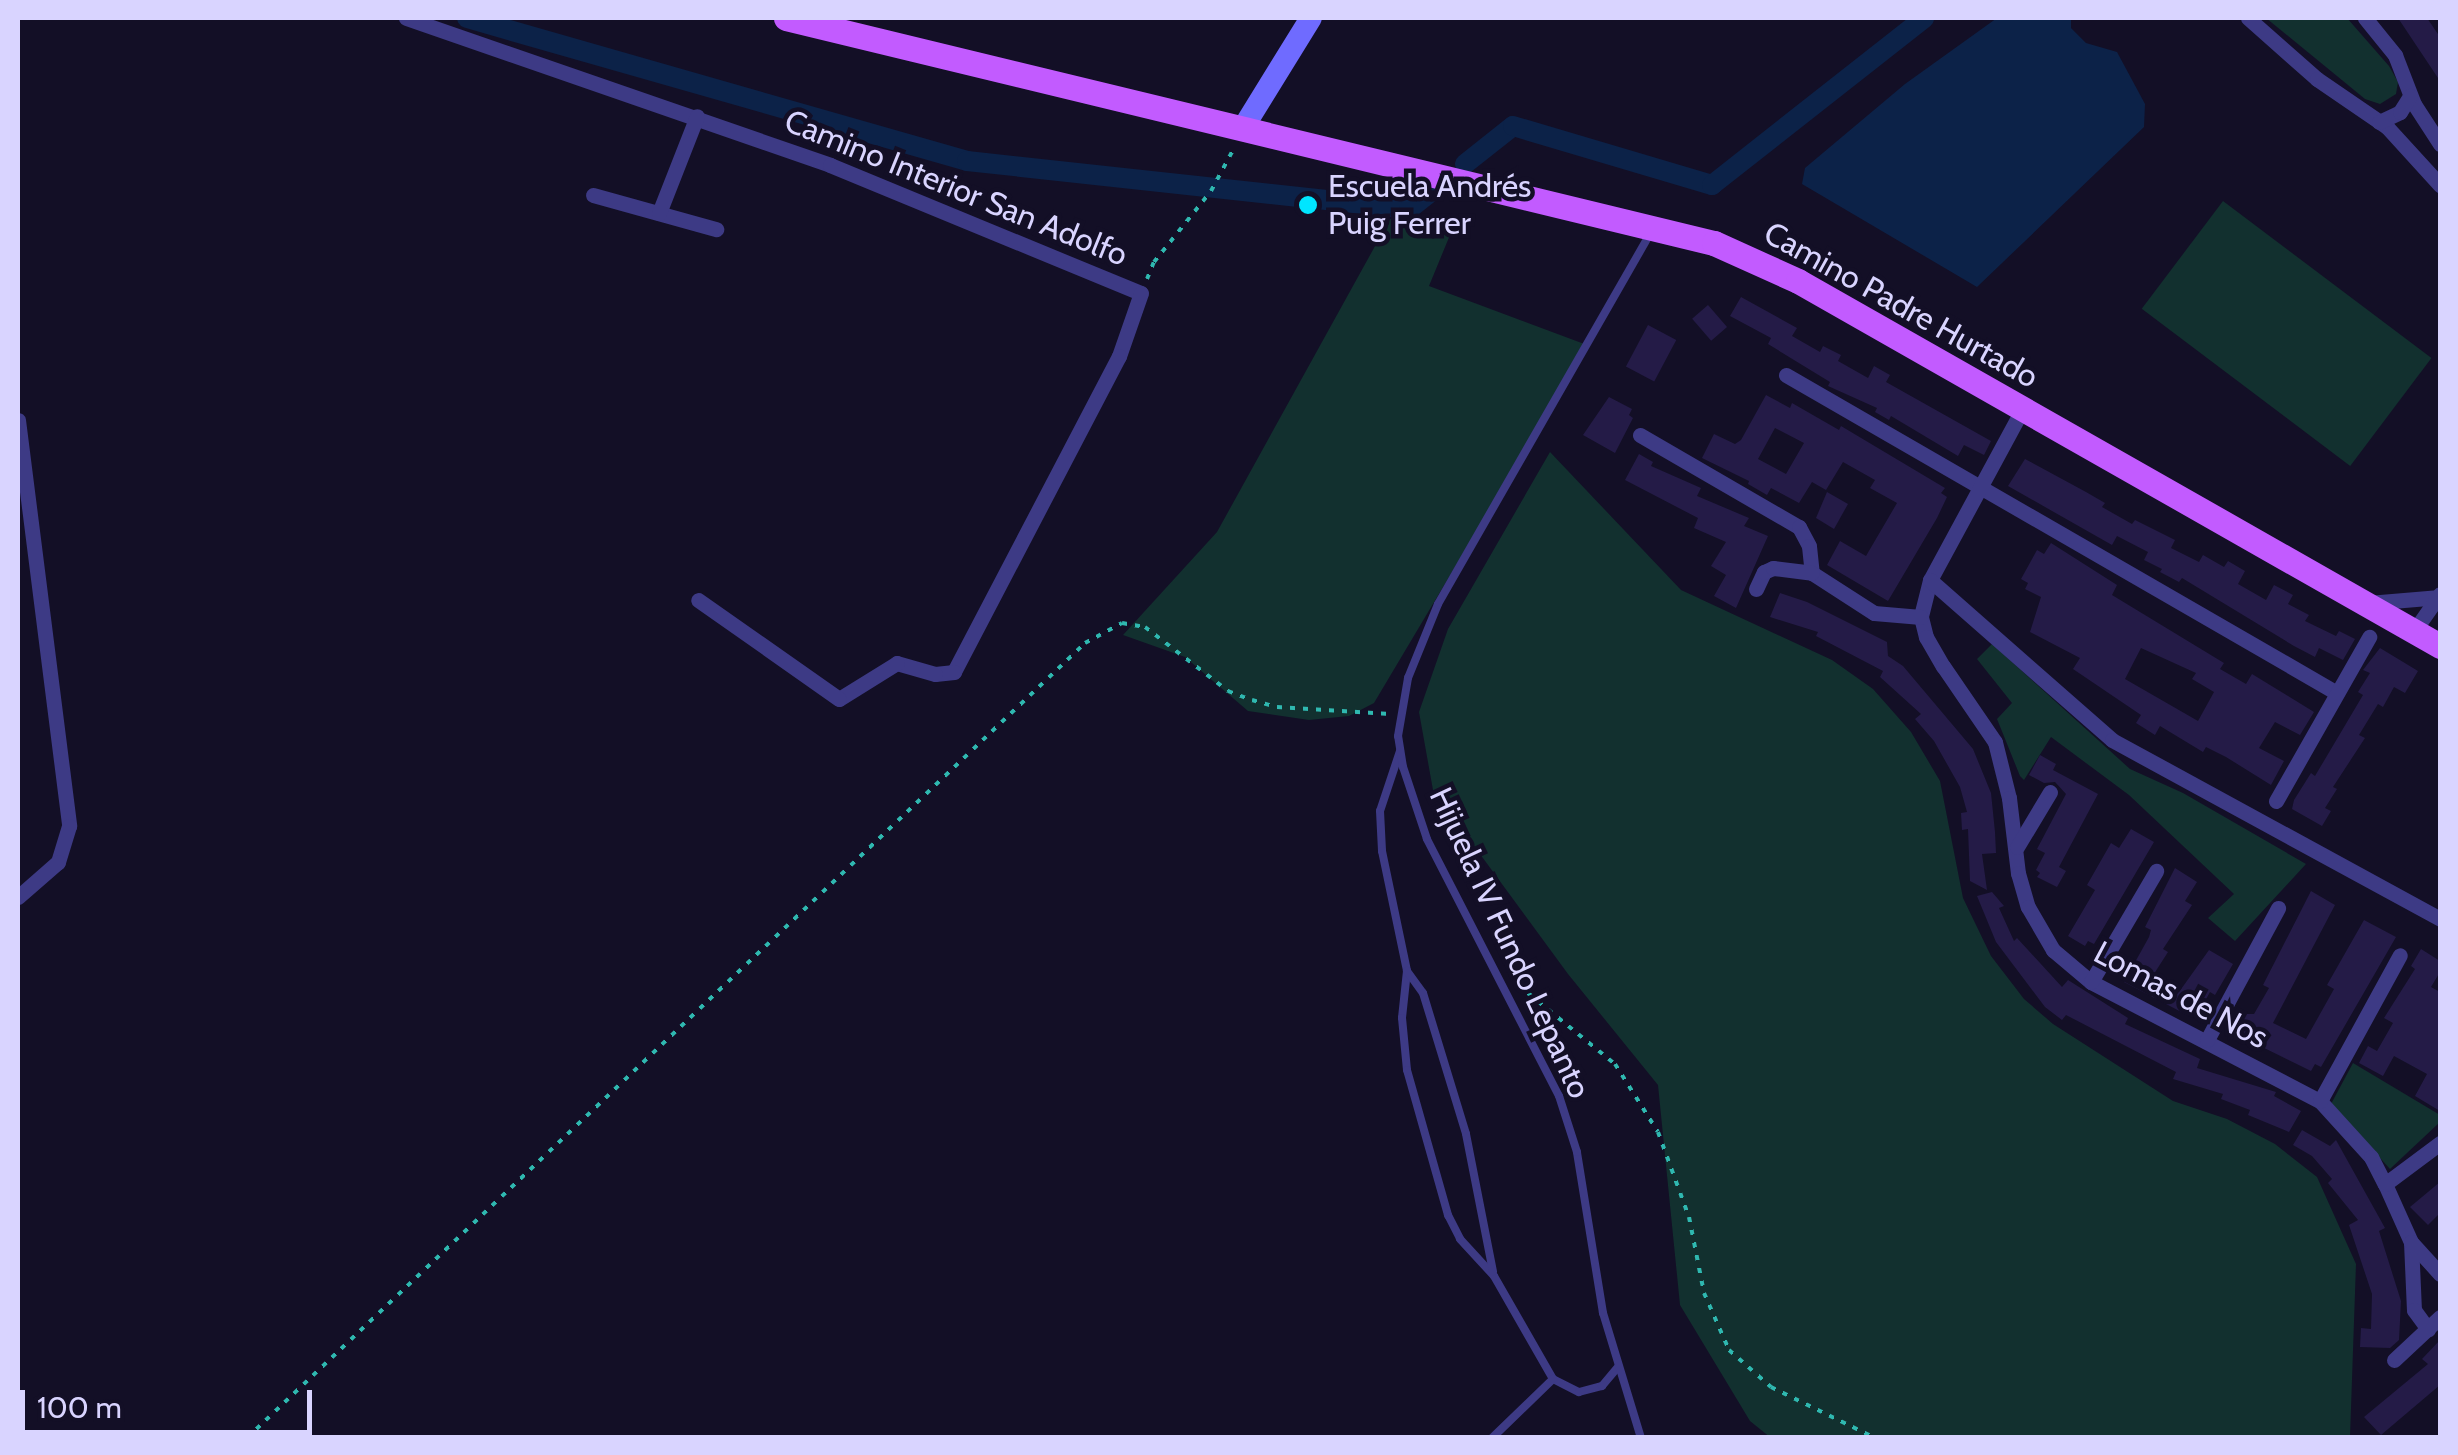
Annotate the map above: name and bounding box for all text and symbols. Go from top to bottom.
street label: Camino Interior San Adolfo [779,102,1133,274]
place label: Escuela Andrés Puig Ferrer [1328,168,1531,243]
marker: Escuela Andrés Puig Ferrer [1297,194,1319,216]
street label: Camino Padre Hurtado [1757,214,2045,396]
street label: Hijuela IV Fundo Lepanto [1421,782,1599,1104]
street label: Lomas de Nos [2087,933,2275,1057]
scale bar [25,1370,318,1432]
text: 100 m [37,1389,122,1426]

